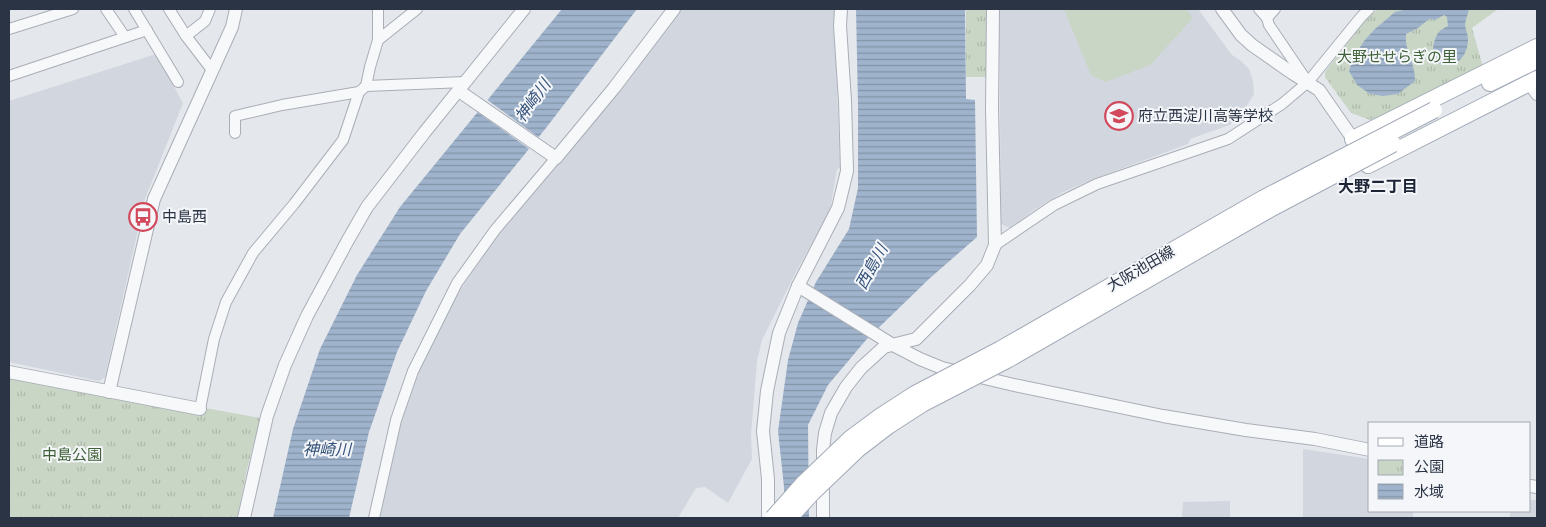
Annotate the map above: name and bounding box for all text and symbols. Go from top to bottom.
park label: 大野せせらぎの里 [1337,49,1457,65]
water label: 神崎川 [512,75,555,125]
school or university icon: 府立西淀川高等学校 [1104,101,1134,131]
place label: 府立西淀川高等学校 [1138,108,1273,124]
district label: 大野二丁目 [1338,178,1418,195]
bus stop icon: 中島西 [128,202,158,232]
place label: 中島西 [162,209,207,225]
water label: 西島川 [852,240,892,292]
street label: 大阪池田線 [1104,243,1177,294]
legend [1368,422,1531,512]
text: 道路 [1414,434,1444,450]
water label: 神崎川 [303,441,353,458]
park label: 中島公園 [42,447,102,463]
text: 公園 [1414,459,1444,475]
text: 水域 [1414,484,1444,500]

